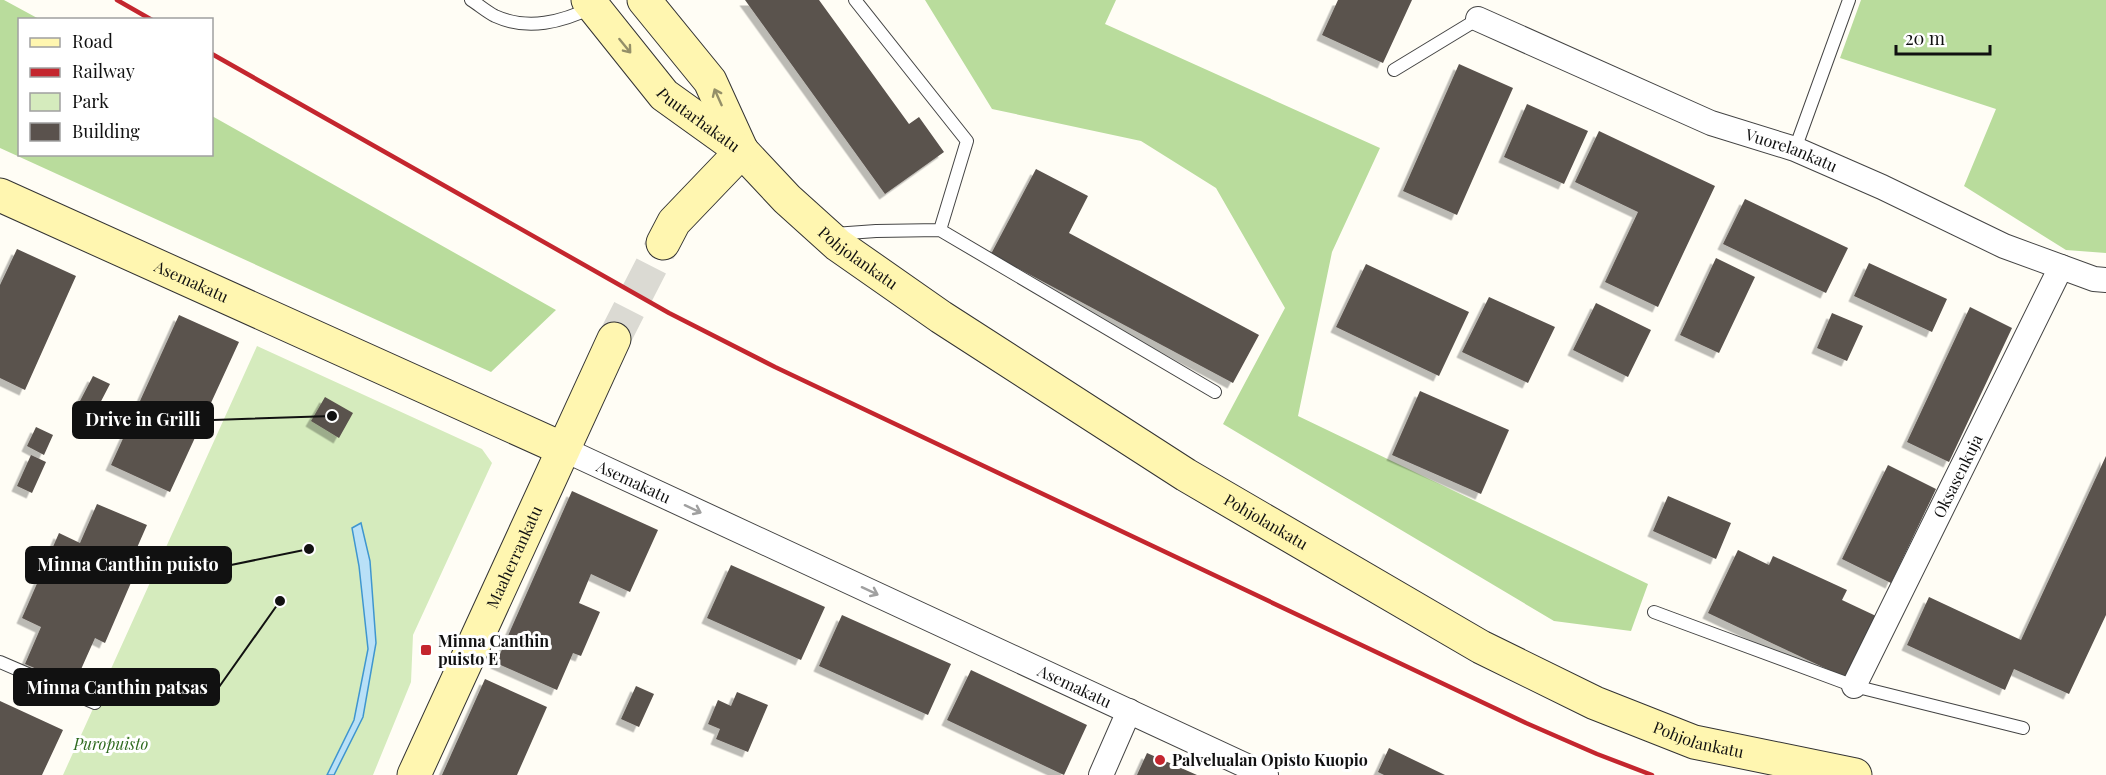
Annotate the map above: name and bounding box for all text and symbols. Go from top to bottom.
legend [18,18,213,156]
scale bar [1896,18,1990,56]
text: 20 m [1905,26,1945,50]
text: Road [72,29,113,53]
one-way arrow [618,37,631,53]
text: Railway [72,59,135,83]
street label: Puutarhakatu [652,83,744,156]
text: Park [72,89,109,113]
one-way arrow [711,89,723,107]
text: Building [72,119,140,143]
street label: Vuorelankatu [1742,123,1841,176]
street label: Pohjolankatu [814,221,902,294]
street label: Asemakatu [150,255,232,307]
callout: Drive in Grilli [73,402,213,438]
text: Drive in Grilli [85,407,201,431]
street label: Oksasenkuja [1928,431,1987,521]
street label: Asemakatu [593,455,674,508]
street label: Pohjolankatu [1220,489,1312,554]
street label: Maaherrankatu [481,502,546,611]
one-way arrow [683,504,701,516]
callout: Minna Canthin puisto [26,547,231,583]
text: Minna Canthin puisto [37,552,219,576]
one-way arrow [860,586,878,598]
place label: Minna Canthin puisto E [438,630,549,669]
marker: Minna Canthin puisto E [419,643,433,657]
street label: Asemakatu [1034,659,1115,712]
callout: Minna Canthin patsas [14,669,219,705]
text: Minna Canthin patsas [26,675,208,699]
street label: Pohjolankatu [1650,716,1746,762]
park label: Puropuisto [73,733,149,754]
place label: Palvelualan Opisto Kuopio [1172,749,1368,770]
marker: Palvelualan Opisto Kuopio [1153,753,1167,767]

